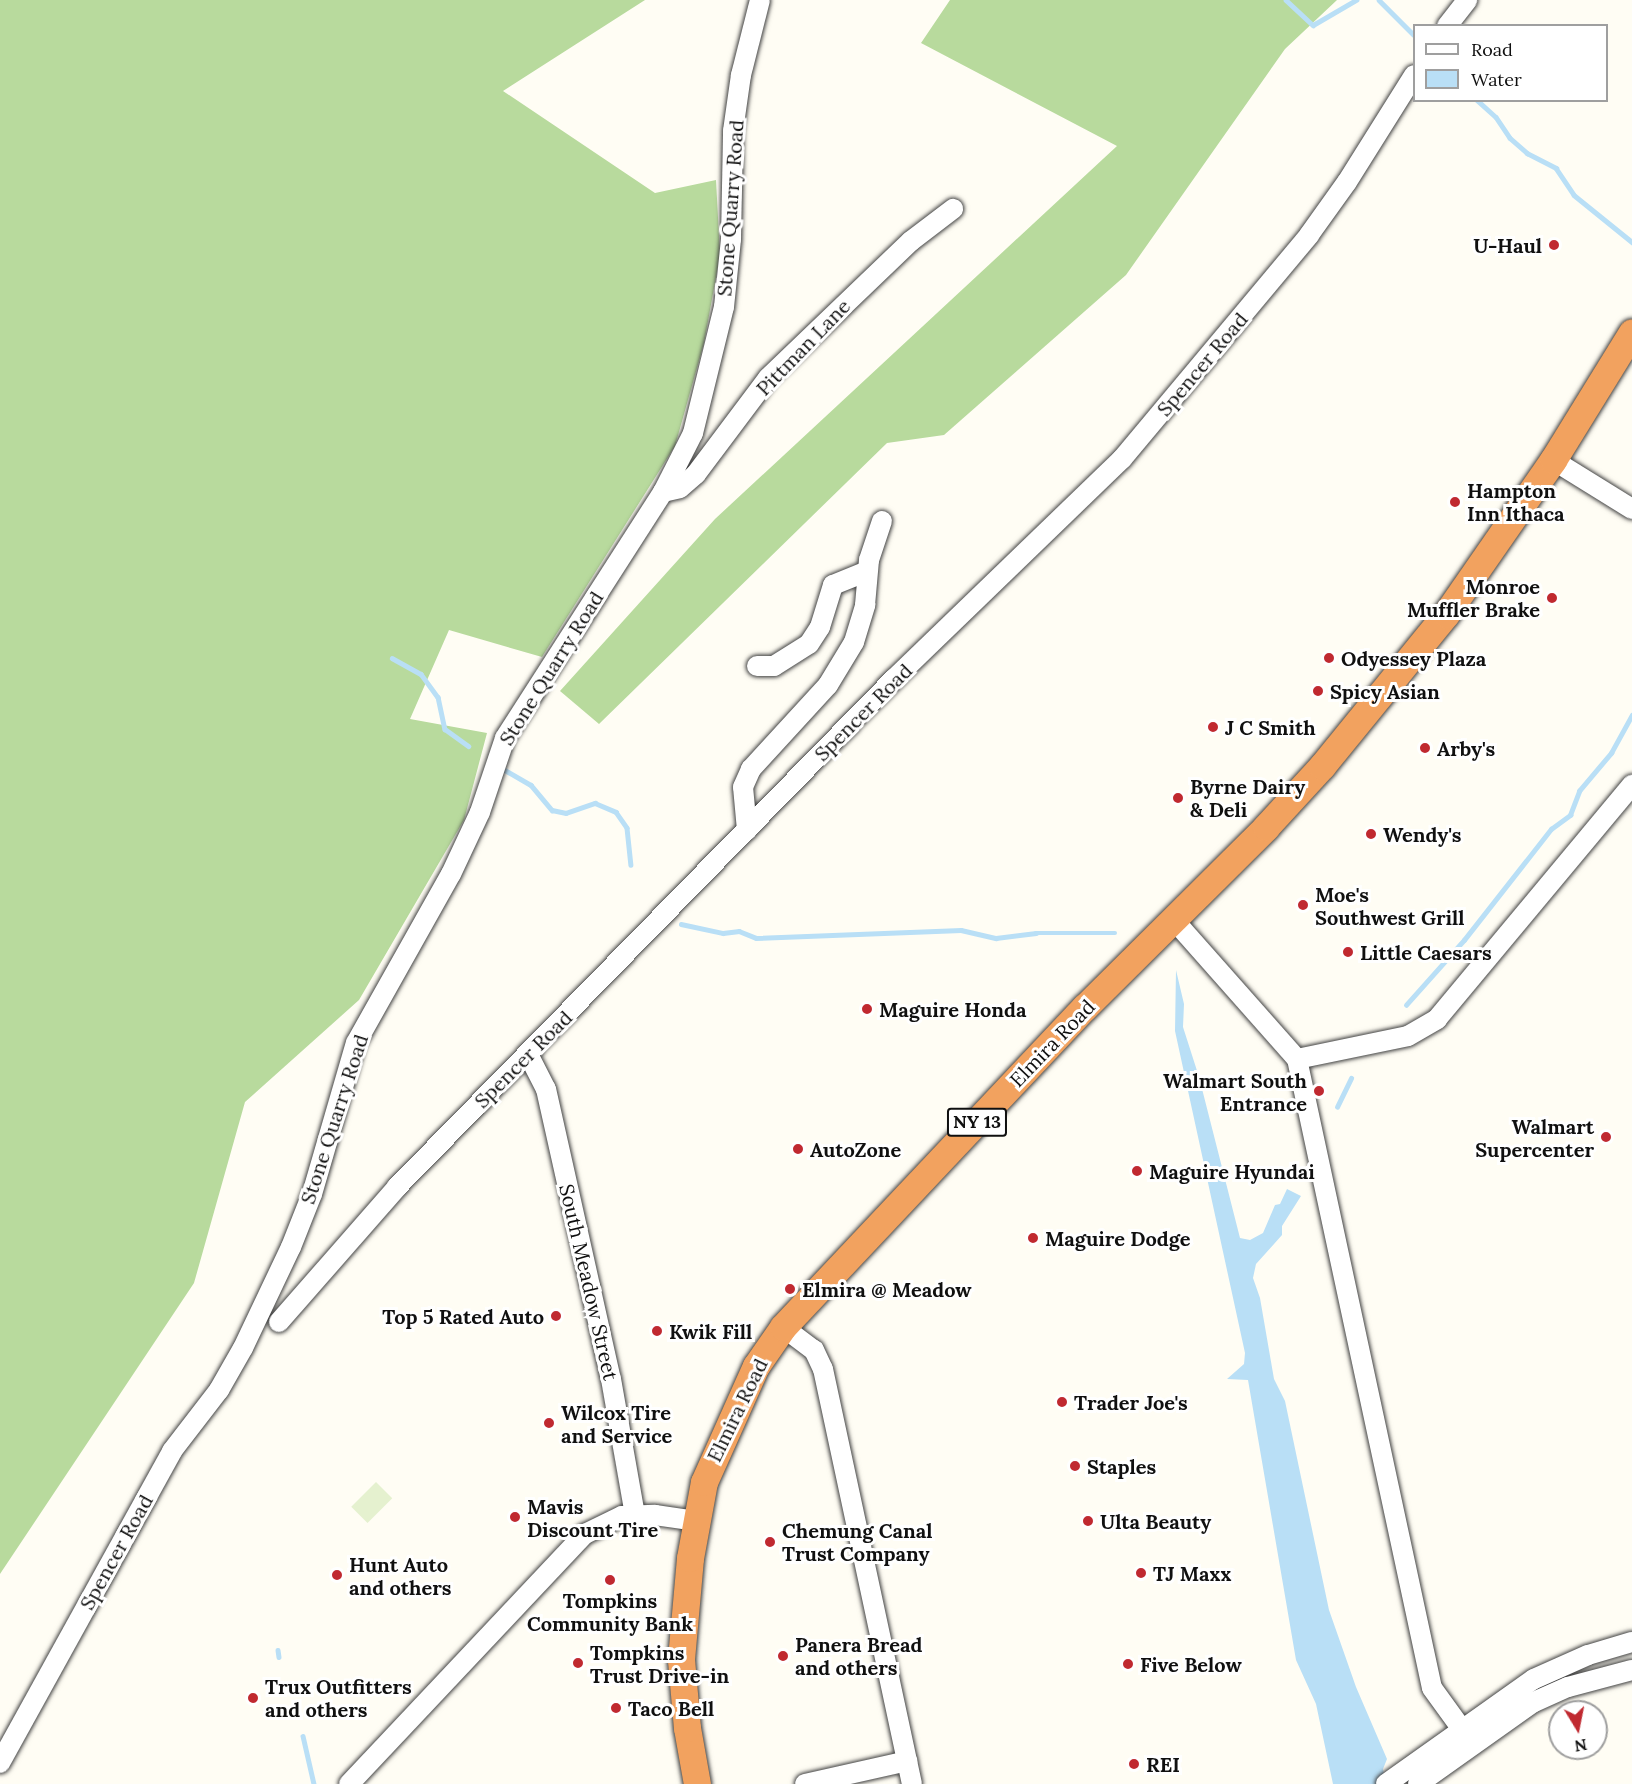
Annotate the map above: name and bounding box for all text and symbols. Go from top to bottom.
legend [1413,24,1608,102]
text: Road [1471,38,1513,61]
text: Water [1471,68,1522,91]
street label: Stone Quarry Road [712,119,748,297]
place label: U-Haul [1473,233,1542,257]
marker: U-Haul [1547,238,1561,252]
street label: Pittman Lane [751,294,855,400]
street label: Spencer Road [1152,307,1252,421]
place label: Hampton Inn Ithaca [1467,478,1565,525]
marker: Hampton Inn Ithaca [1448,495,1462,509]
place label: Monroe Muffler Brake [1407,574,1540,621]
street label: Stone Quarry Road [494,587,608,749]
marker: Monroe Muffler Brake [1545,591,1559,605]
place label: Odyessey Plaza [1341,646,1486,670]
marker: Odyessey Plaza [1322,651,1336,665]
street label: Spencer Road [809,658,917,766]
place label: Spicy Asian [1330,679,1440,703]
marker: Spicy Asian [1311,684,1325,698]
place label: J C Smith [1225,715,1316,739]
marker: J C Smith [1206,720,1220,734]
place label: Arby's [1437,736,1495,760]
marker: Arby's [1418,741,1432,755]
place label: Byrne Dairy & Deli [1190,774,1305,821]
marker: Byrne Dairy & Deli [1171,791,1185,805]
place label: Wendy's [1383,822,1461,846]
marker: Wendy's [1364,827,1378,841]
place label: Moe's Southwest Grill [1315,882,1465,929]
marker: Moe's Southwest Grill [1296,898,1310,912]
place label: Little Caesars [1360,940,1492,964]
marker: Little Caesars [1341,945,1355,959]
street label: Elmira Road [1005,994,1099,1092]
place label: Maguire Honda [879,997,1026,1021]
marker: Maguire Honda [860,1002,874,1016]
street label: Spencer Road [469,1005,577,1113]
street label: Stone Quarry Road [295,1031,373,1207]
place label: Walmart South Entrance [1163,1068,1307,1115]
marker: Walmart South Entrance [1312,1084,1326,1098]
road number: NY 13 [946,1107,1008,1137]
place label: Walmart Supercenter [1475,1114,1594,1161]
marker: Walmart Supercenter [1599,1130,1613,1144]
place label: AutoZone [810,1137,901,1161]
marker: AutoZone [791,1142,805,1156]
place label: Maguire Hyundai [1149,1159,1315,1183]
marker: Maguire Hyundai [1130,1164,1144,1178]
street label: South Meadow Street [555,1182,623,1382]
place label: Maguire Dodge [1045,1226,1190,1250]
marker: Maguire Dodge [1026,1231,1040,1245]
place label: Elmira @ Meadow [802,1277,972,1301]
marker: Elmira @ Meadow [783,1282,797,1296]
place label: Top 5 Rated Auto [382,1304,544,1328]
marker: Top 5 Rated Auto [549,1309,563,1323]
place label: Kwik Fill [669,1319,752,1343]
marker: Kwik Fill [650,1324,664,1338]
street label: Elmira Road [702,1354,772,1466]
place label: Trader Joe's [1074,1390,1188,1414]
marker: Trader Joe's [1055,1395,1069,1409]
place label: Wilcox Tire and Service [561,1400,672,1447]
marker: Wilcox Tire and Service [542,1416,556,1430]
place label: Staples [1087,1454,1156,1478]
marker: Staples [1068,1459,1082,1473]
street label: Spencer Road [75,1490,157,1614]
place label: Mavis Discount Tire [527,1494,658,1541]
place label: Ulta Beauty [1100,1509,1211,1533]
marker: Mavis Discount Tire [508,1510,522,1524]
marker: Ulta Beauty [1081,1514,1095,1528]
place label: Chemung Canal Trust Company [782,1518,932,1565]
marker: Chemung Canal Trust Company [763,1535,777,1549]
place label: Hunt Auto and others [349,1552,451,1599]
place label: TJ Maxx [1153,1561,1231,1585]
marker: TJ Maxx [1134,1566,1148,1580]
marker: Hunt Auto and others [330,1568,344,1582]
marker: Tompkins Community Bank [603,1573,617,1587]
place label: Tompkins Community Bank [527,1589,693,1636]
place label: Panera Bread and others [795,1632,922,1679]
place label: Tompkins Trust Drive-in [590,1640,729,1687]
marker: Panera Bread and others [776,1649,790,1663]
place label: Five Below [1140,1652,1242,1676]
marker: Tompkins Trust Drive-in [571,1656,585,1670]
marker: Five Below [1121,1657,1135,1671]
place label: Trux Outfitters and others [265,1674,412,1721]
marker: Trux Outfitters and others [246,1691,260,1705]
place label: Taco Bell [628,1696,714,1720]
north arrow [1548,1700,1608,1760]
marker: Taco Bell [609,1701,623,1715]
text: N [1573,1735,1589,1757]
place label: REI [1146,1752,1180,1776]
marker: REI [1127,1757,1141,1771]

